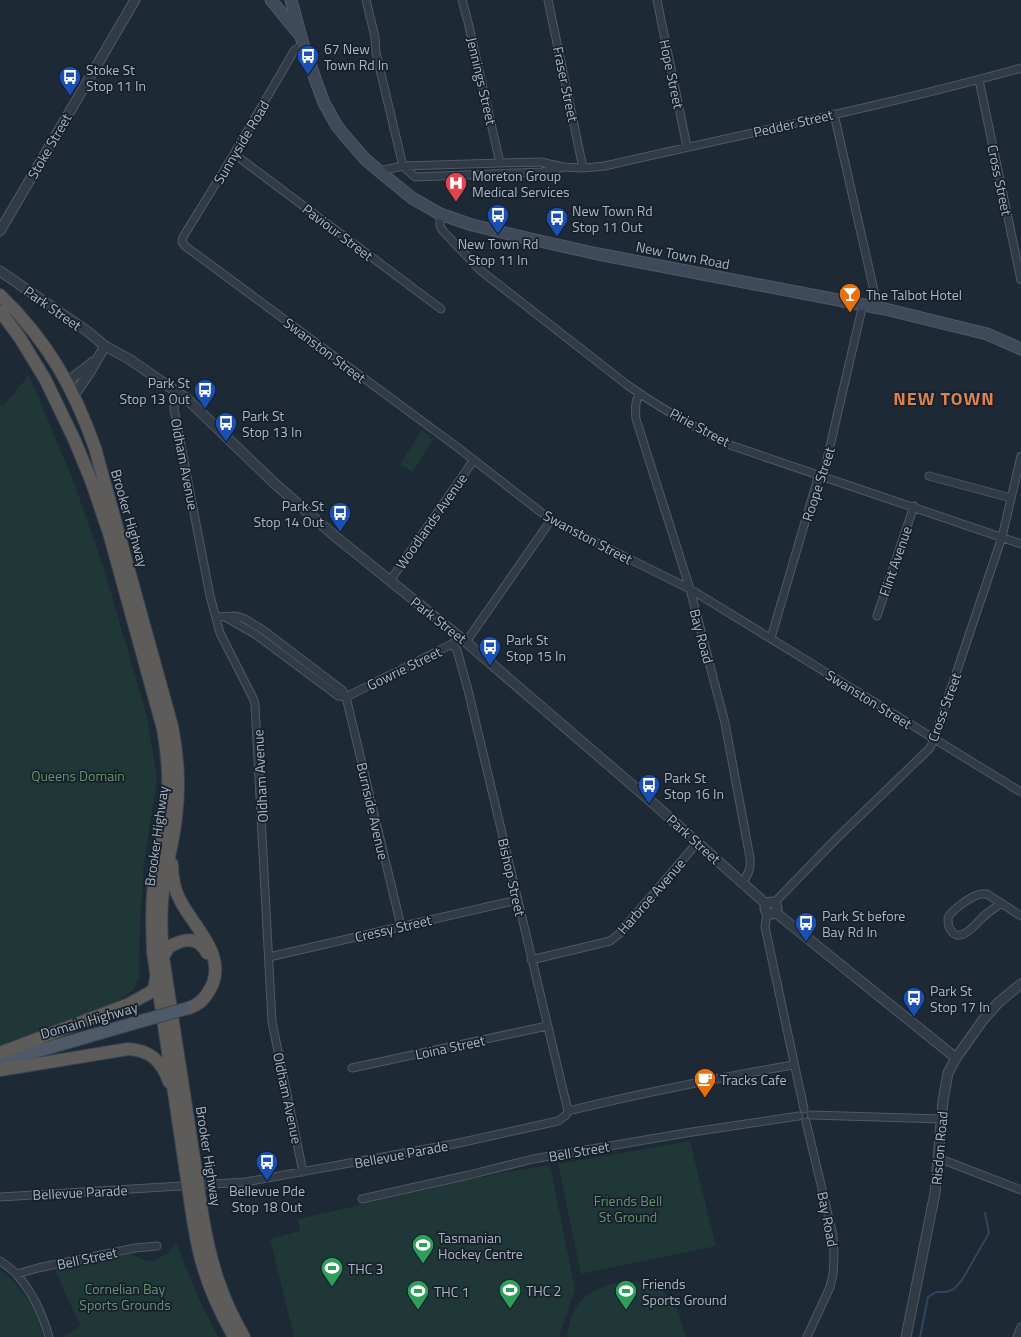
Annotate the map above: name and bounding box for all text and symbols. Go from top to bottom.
street label: Jennings Street [462,35,502,127]
street label: Hope Street [654,37,690,111]
place label: 67 New Town Rd In [324,38,389,75]
bus stop icon: 67 New Town Rd In [295,43,321,76]
street label: Fraser Street [548,44,584,124]
place label: Stoke St Stop 11 In [86,59,146,96]
bus stop icon: Stoke St Stop 11 In [57,64,83,97]
street label: Sunnyside Road [208,96,274,188]
street label: Pedder Street [751,104,835,142]
street label: Stoke Street [22,109,76,183]
street label: Cross Street [982,143,1018,217]
place label: Moreton Group Medical Services [472,165,570,202]
hospital icon: Moreton Group Medical Services [443,170,469,203]
street label: Paviour Street [298,198,378,266]
place label: New Town Rd Stop 11 Out [572,200,653,237]
bus stop icon: New Town Rd Stop 11 In [485,202,511,235]
bus stop icon: New Town Rd Stop 11 Out [544,205,570,238]
place label: New Town Rd Stop 11 In [458,233,538,270]
street label: New Town Road [634,236,732,274]
street label: Park Street [20,280,86,336]
bar icon: The Talbot Hotel [837,281,863,314]
place label: The Talbot Hotel [866,284,962,305]
street label: Swanston Street [280,312,371,388]
place label: Park St Stop 13 Out [119,372,190,409]
bus stop icon: Park St Stop 13 Out [192,377,218,410]
district label: NEW TOWN [893,385,995,412]
street label: Pirie Street [666,402,734,452]
place label: Park St Stop 13 In [242,405,302,442]
bus stop icon: Park St Stop 13 In [213,410,239,443]
street label: Oldham Avenue [166,416,204,512]
street label: Roope Street [796,444,840,524]
street label: Brooker Highway [106,467,154,570]
street label: Woodlands Avenue [390,469,472,573]
place label: Park St Stop 14 Out [253,495,324,532]
bus stop icon: Park St Stop 14 Out [327,500,353,533]
street label: Swanston Street [540,505,636,569]
street label: Flint Avenue [873,523,917,599]
street label: Park Street [407,591,472,649]
street label: Bay Road [685,606,719,666]
place label: Park St Stop 15 In [506,629,566,666]
bus stop icon: Park St Stop 15 In [477,634,503,667]
street label: Gowrie Street [363,641,445,695]
street label: Swanston Street [822,664,916,734]
street label: Cross Street [922,670,966,744]
street label: Oldham Avenue [247,729,273,823]
street label: Burnside Avenue [352,760,394,862]
park label: Queens Domain [31,765,125,786]
place label: Park St Stop 16 In [664,767,724,804]
bus stop icon: Park St Stop 16 In [636,772,662,805]
street label: Brooker Highway [139,784,173,888]
street label: Park Street [662,809,726,869]
street label: Bishop Street [493,836,531,918]
street label: Harbroe Avenue [612,853,690,939]
place label: Park St before Bay Rd In [822,905,905,942]
street label: Cressy Street [353,909,434,947]
bus stop icon: Park St before Bay Rd In [793,910,819,943]
place label: Park St Stop 17 In [930,980,990,1017]
bus stop icon: Park St Stop 17 In [901,985,927,1018]
street label: Domain Highway [38,996,140,1044]
street label: Loina Street [413,1029,487,1065]
street label: Oldham Avenue [268,1050,308,1146]
cafe icon: Tracks Cafe [692,1066,718,1099]
place label: Tracks Cafe [720,1069,787,1090]
street label: Brooker Highway [191,1104,227,1208]
street label: Risdon Road [925,1110,953,1186]
street label: Bellevue Parade [352,1135,450,1173]
street label: Bell Street [547,1135,611,1167]
bus stop icon: Bellevue Pde Stop 18 Out [254,1149,280,1182]
street label: Bellevue Parade [32,1179,128,1205]
place label: Bellevue Pde Stop 18 Out [229,1180,305,1217]
park label: Friends Bell St Ground [594,1190,662,1227]
street label: Bay Road [812,1190,844,1248]
place label: Tasmanian Hockey Centre [438,1227,523,1264]
sports icon: Tasmanian Hockey Centre [410,1232,436,1265]
street label: Bell Street [55,1241,119,1275]
sports icon: THC 3 [319,1255,345,1288]
place label: THC 3 [348,1258,383,1279]
place label: Friends Sports Ground [642,1273,727,1310]
sports icon: THC 2 [497,1277,523,1310]
park label: Cornelian Bay Sports Grounds [79,1278,171,1315]
sports icon: THC 1 [405,1278,431,1311]
sports icon: Friends Sports Ground [613,1278,639,1311]
place label: THC 2 [526,1280,561,1301]
place label: THC 1 [434,1281,469,1302]

